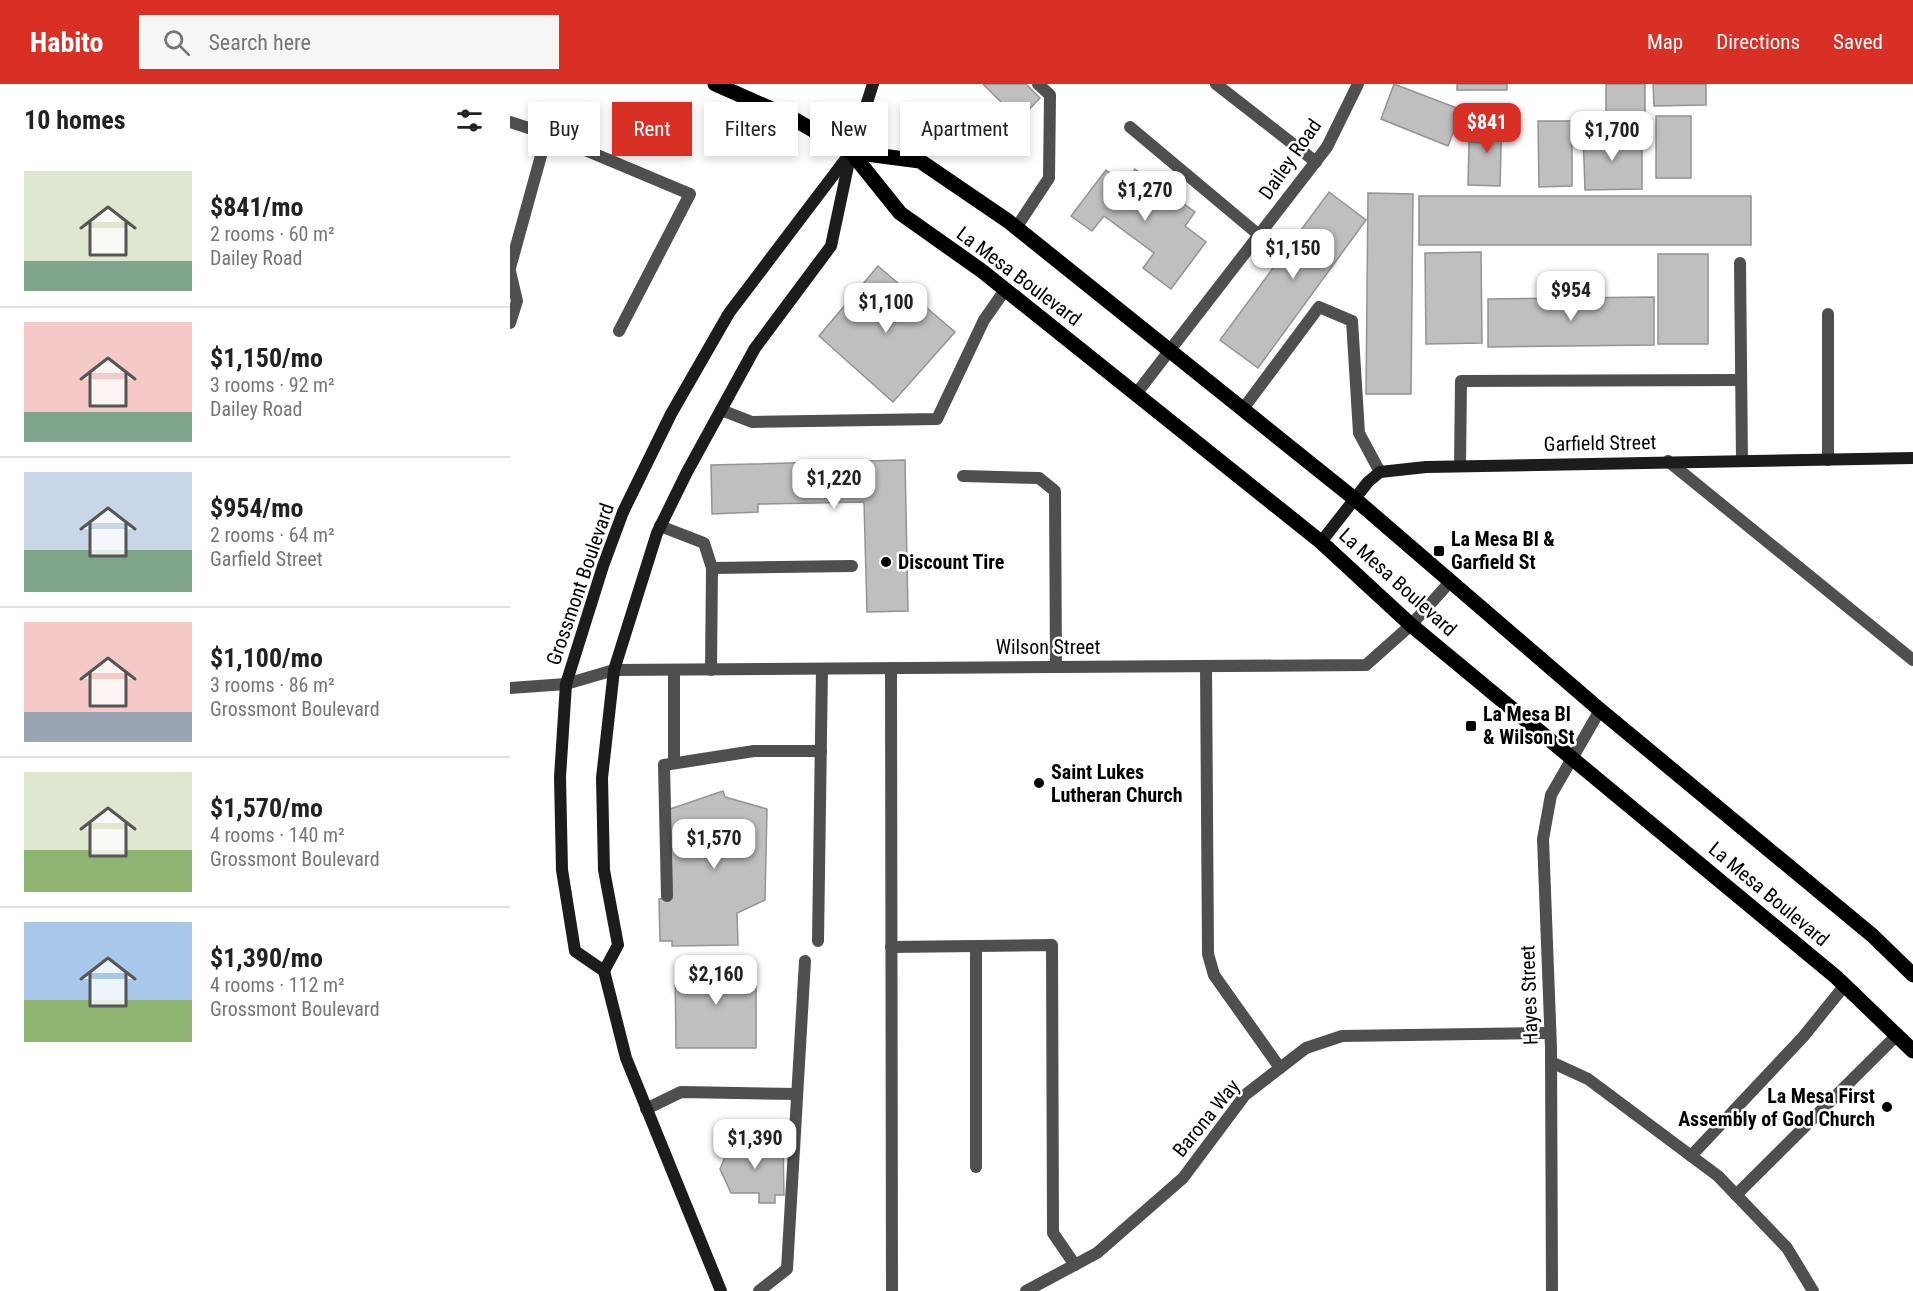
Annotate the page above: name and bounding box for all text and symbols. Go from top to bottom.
search box [139,15,559,69]
text: Habito [30,26,103,59]
icon: search [160,26,193,59]
text: Search here [208,30,311,55]
text: Map [1647,30,1683,54]
text: Directions [1716,30,1800,54]
text: Saved [1833,30,1883,54]
chip: Buy [528,102,600,156]
chip: Rent [612,102,692,156]
chip: Filters [704,102,798,156]
chip: New [810,102,888,156]
chip: Apartment [900,102,1030,156]
pin: $841 [1451,103,1523,154]
icon: filters [453,104,486,137]
text: 10 homes [24,105,126,135]
text: $841 [1467,110,1507,134]
pin: $1,700 [1563,111,1661,162]
street label: Dailey Road [1254,114,1326,204]
text: $1,700 [1584,118,1640,142]
pin: $1,270 [1096,171,1194,222]
text: $1,270 [1117,178,1173,202]
text: $841/mo [210,192,303,222]
icon: home [72,195,144,267]
street label: La Mesa Boulevard [952,221,1086,331]
text: 2 rooms · 60 m² [210,222,335,246]
pin: $1,150 [1244,229,1342,280]
text: $1,150 [1265,236,1321,260]
text: Dailey Road [210,246,303,270]
pin: $954 [1535,271,1607,322]
text: $954 [1551,278,1591,302]
pin: $1,100 [837,283,935,334]
text: $1,100 [858,290,914,314]
text: $1,150/mo [210,343,323,373]
icon: home [72,346,144,418]
text: 3 rooms · 92 m² [210,373,335,397]
text: Dailey Road [210,397,303,421]
street label: Garfield Street [1543,430,1657,456]
pin: $1,220 [785,459,883,510]
text: $1,220 [806,466,862,490]
text: $954/mo [210,493,303,523]
icon: home [72,496,144,568]
street label: Grossmont Boulevard [541,500,619,668]
text: 2 rooms · 64 m² [210,523,335,547]
street label: La Mesa Boulevard [1334,523,1462,641]
place label: La Mesa Bl & Garfield St [1451,527,1555,574]
marker: La Mesa Bl & Garfield St [1432,544,1446,558]
text: Garfield Street [210,547,323,571]
place label: Discount Tire [898,550,1004,574]
marker: Discount Tire [879,555,893,569]
street label: Wilson Street [996,635,1100,659]
text: $1,100/mo [210,643,323,673]
icon: home [72,646,144,718]
text: 3 rooms · 86 m² [210,673,335,697]
text: Grossmont Boulevard [210,697,380,721]
place label: La Mesa Bl & Wilson St [1483,702,1575,749]
marker: La Mesa Bl & Wilson St [1464,719,1478,733]
place label: Saint Lukes Lutheran Church [1051,760,1183,807]
marker: Saint Lukes Lutheran Church [1032,776,1046,790]
text: $1,570/mo [210,793,323,823]
icon: home [72,796,144,868]
pin: $1,570 [665,819,763,870]
text: 4 rooms · 140 m² [210,823,345,847]
text: $1,570 [686,826,742,850]
street label: La Mesa Boulevard [1704,837,1834,951]
text: Grossmont Boulevard [210,847,380,871]
text: $1,390/mo [210,943,323,973]
street label: Hayes Street [1515,945,1543,1045]
icon: home [72,946,144,1018]
pin: $2,160 [667,955,765,1006]
text: $2,160 [688,962,744,986]
text: 4 rooms · 112 m² [210,973,345,997]
text: Grossmont Boulevard [210,997,380,1021]
street label: Barona Way [1167,1074,1245,1162]
place label: La Mesa First Assembly of God Church [1678,1084,1875,1131]
marker: La Mesa First Assembly of God Church [1880,1100,1894,1114]
pin: $1,390 [706,1119,804,1170]
text: $1,390 [727,1126,783,1150]

